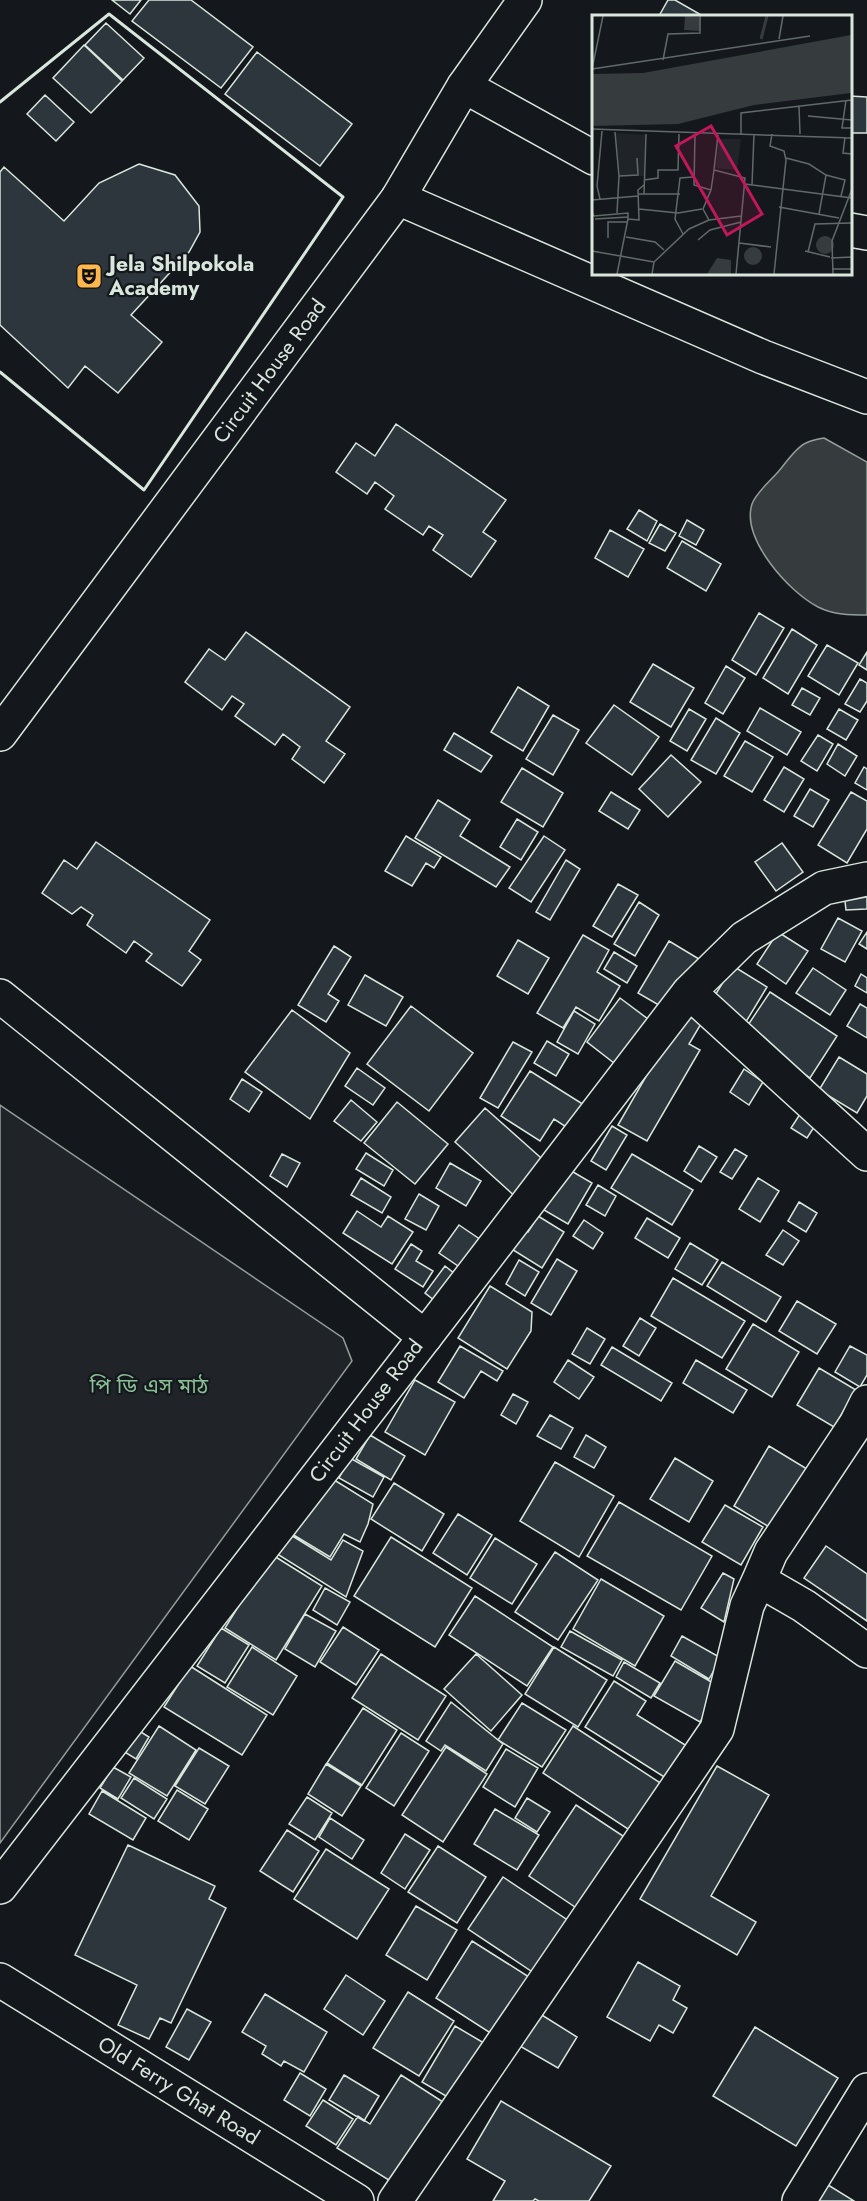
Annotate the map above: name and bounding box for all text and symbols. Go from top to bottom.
inset map [592,15,852,274]
place label: Jela Shilpokola Academy [105,249,254,303]
theatre icon: Jela Shilpokola Academy [74,261,104,291]
street label: Circuit House Road [206,293,333,450]
street label: Circuit House Road [302,1333,430,1489]
park label: পি ডি এস মাঠ [89,1371,209,1401]
street label: Old Ferry Ghat Road [92,2029,265,2152]

